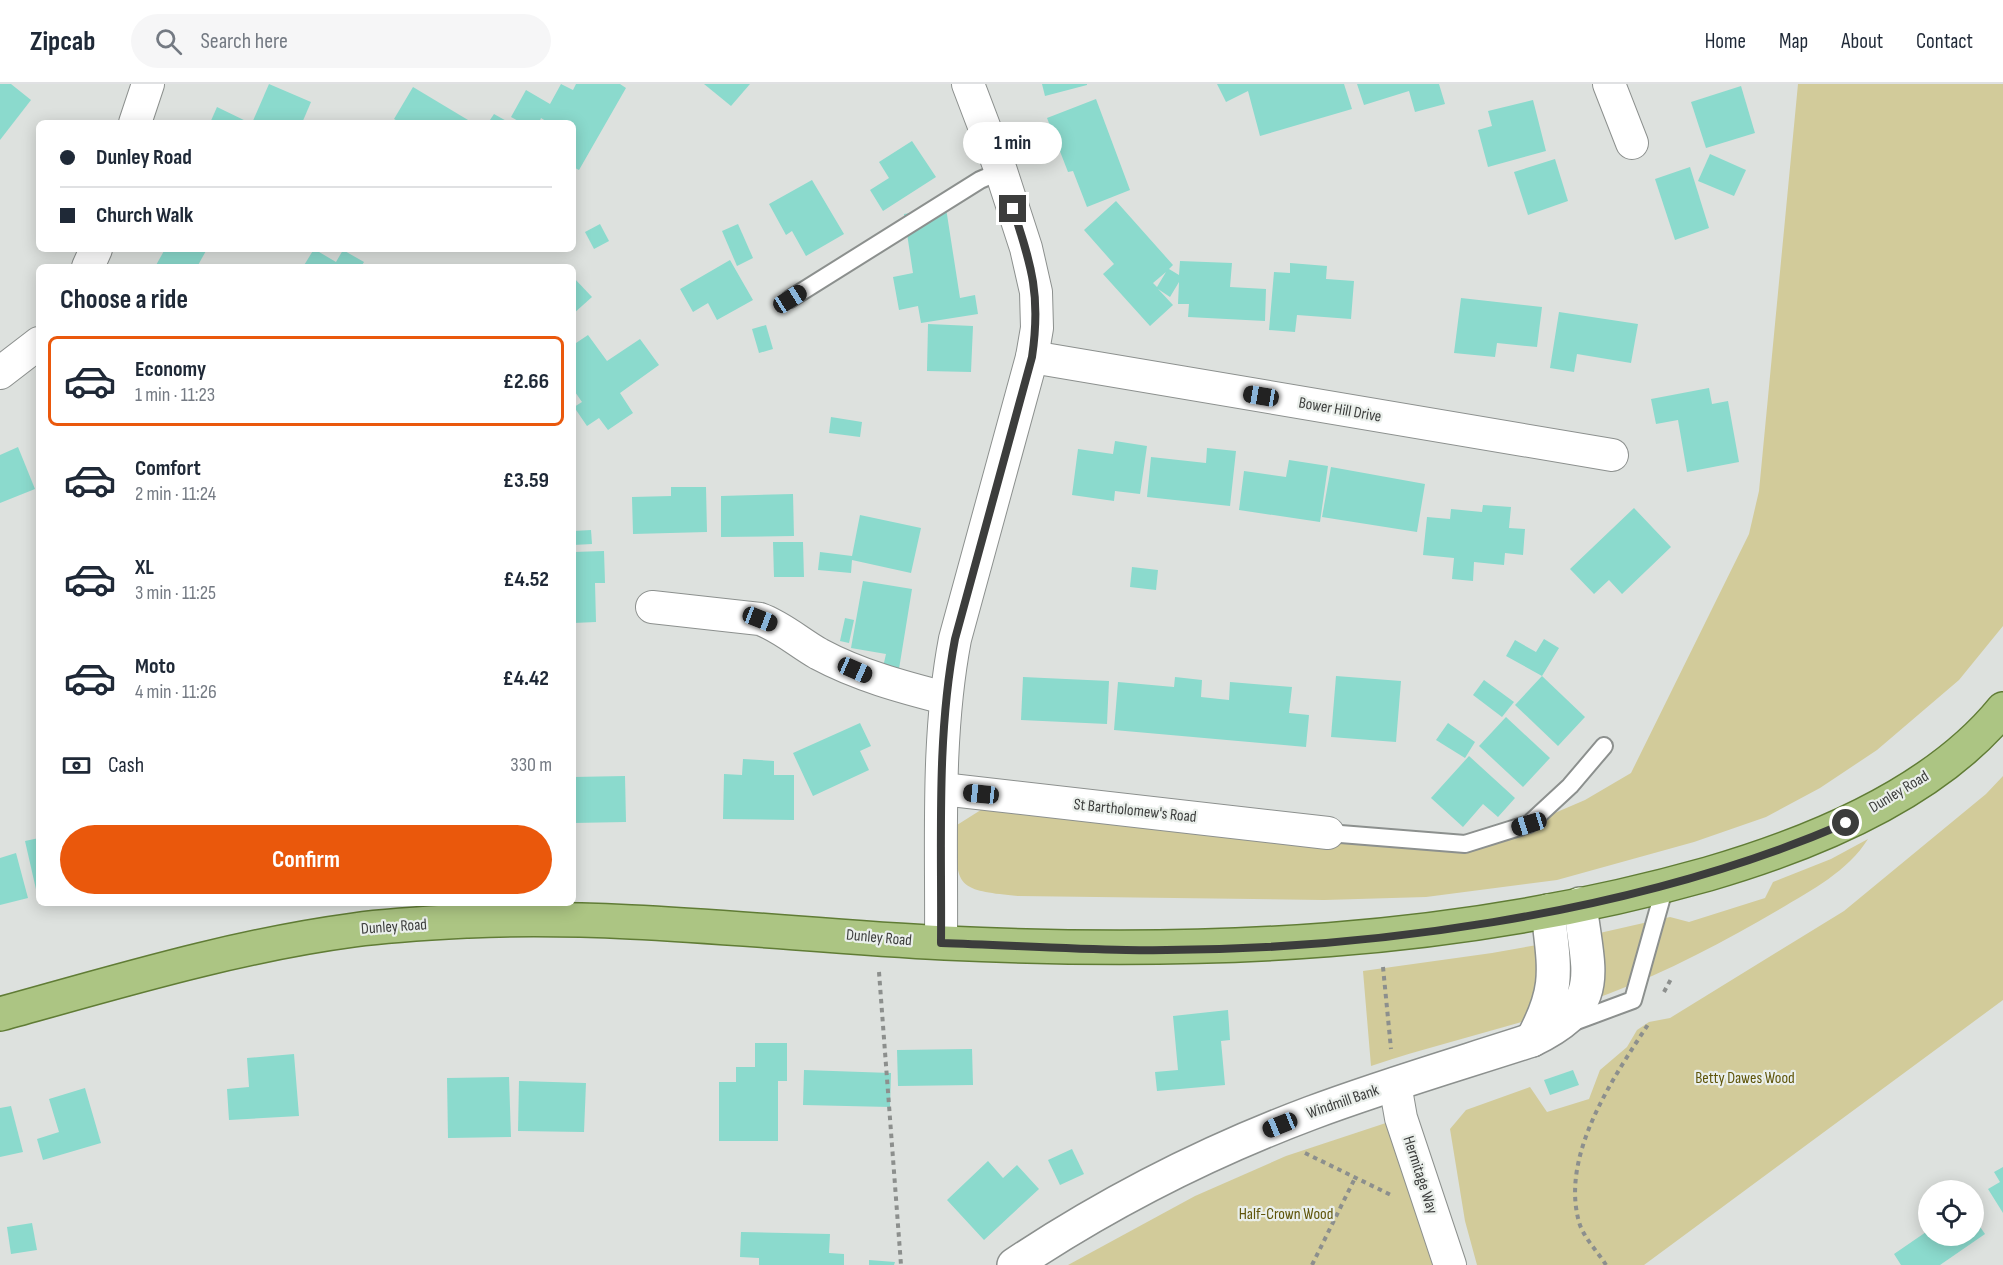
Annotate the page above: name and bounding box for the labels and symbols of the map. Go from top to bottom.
callout: 1 min [964,122,1062,164]
route end [999,195,1026,222]
car [770,282,810,316]
car [1242,384,1280,408]
street label: Bower Hill Drive [1297,393,1383,427]
car [740,604,780,634]
car [835,654,875,686]
street label: Dunley Road [1866,767,1932,817]
car [962,783,1000,805]
street label: St Bartholomew's Road [1073,795,1197,827]
route start [1832,809,1859,836]
car [1509,810,1549,838]
street label: Dunley Road [360,915,428,939]
street label: Dunley Road [845,926,913,950]
park label: Betty Dawes Wood [1695,1069,1795,1088]
street label: Windmill Bank [1304,1081,1382,1123]
car [1260,1110,1300,1140]
street label: Hermitage Way [1398,1134,1442,1216]
park label: Half-Crown Wood [1239,1205,1333,1224]

